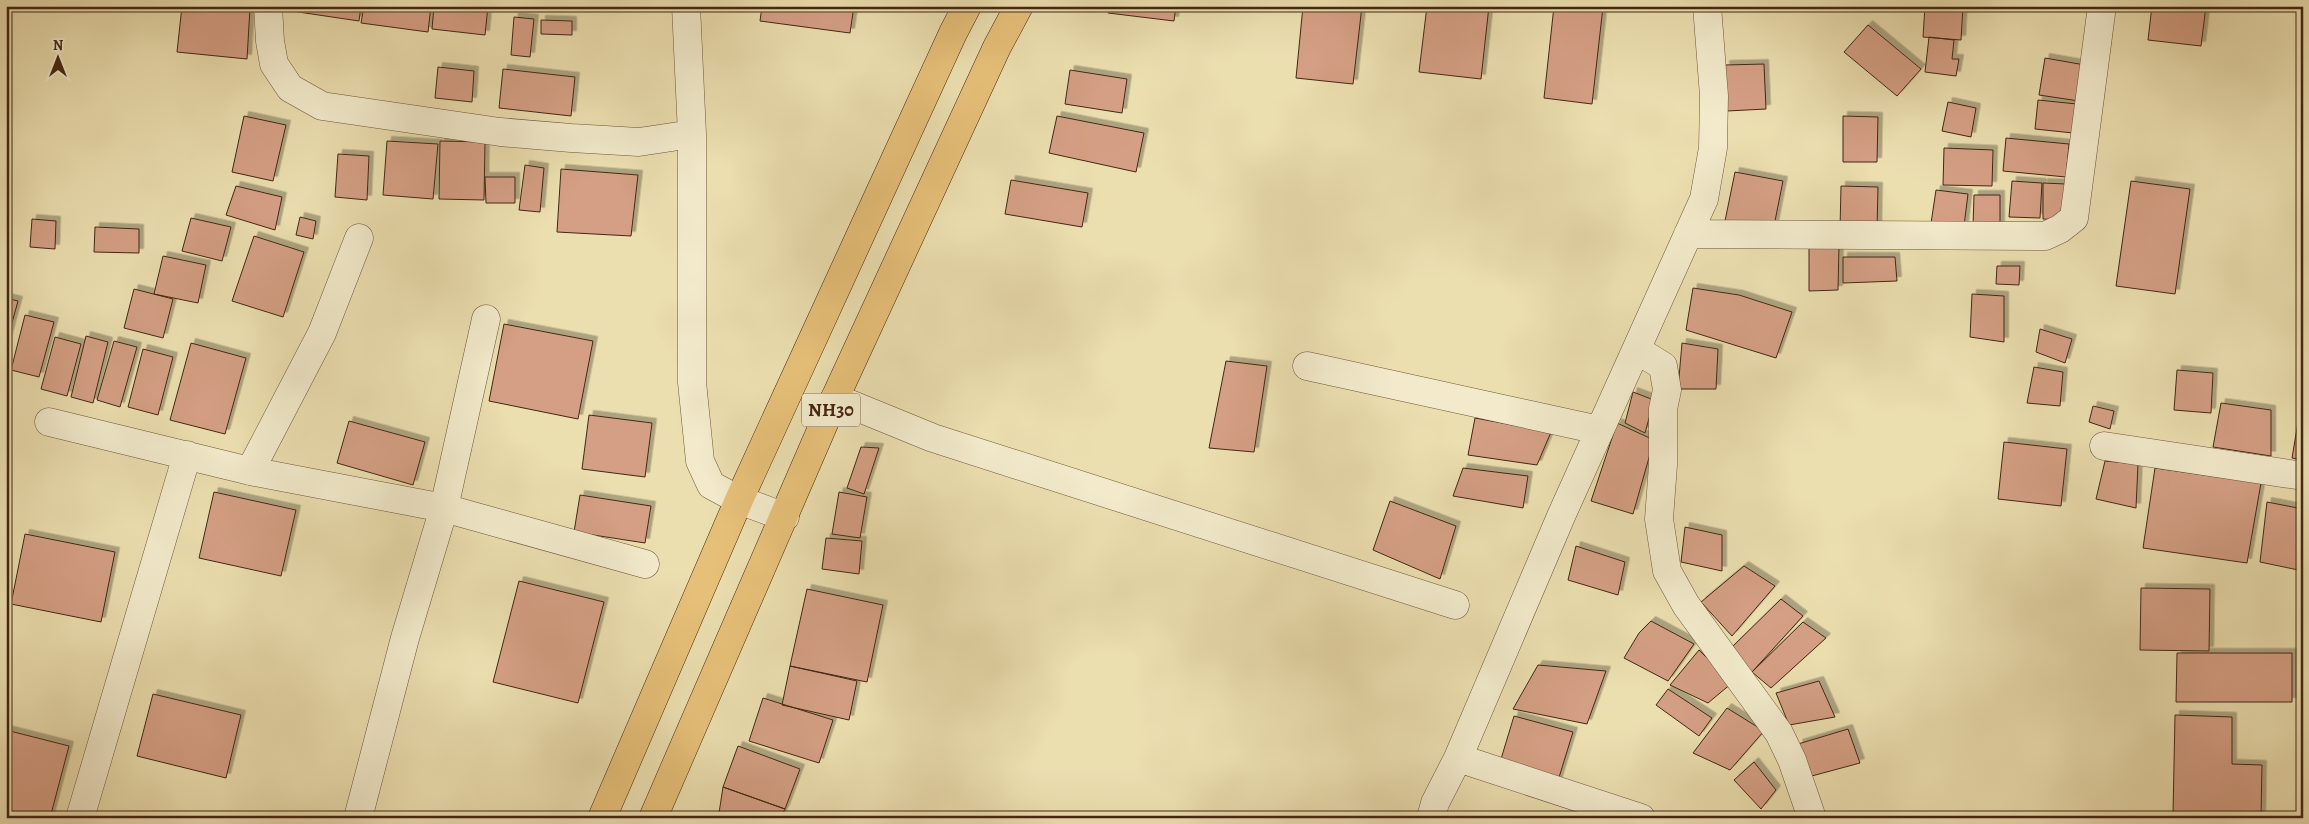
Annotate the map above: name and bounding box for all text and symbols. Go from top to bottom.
north arrow [32,32,82,82]
text: N [53,36,63,55]
road number: NH30 [802,394,860,426]

